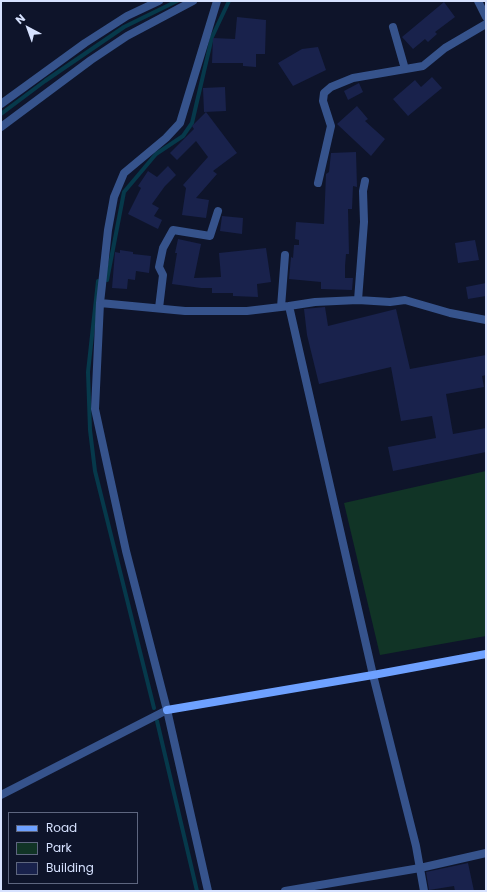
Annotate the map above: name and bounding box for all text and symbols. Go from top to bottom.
north arrow [8,8,48,48]
text: N [12,10,29,28]
legend [8,812,138,884]
text: Road [46,819,77,836]
text: Park [46,839,72,856]
text: Building [46,859,94,876]

